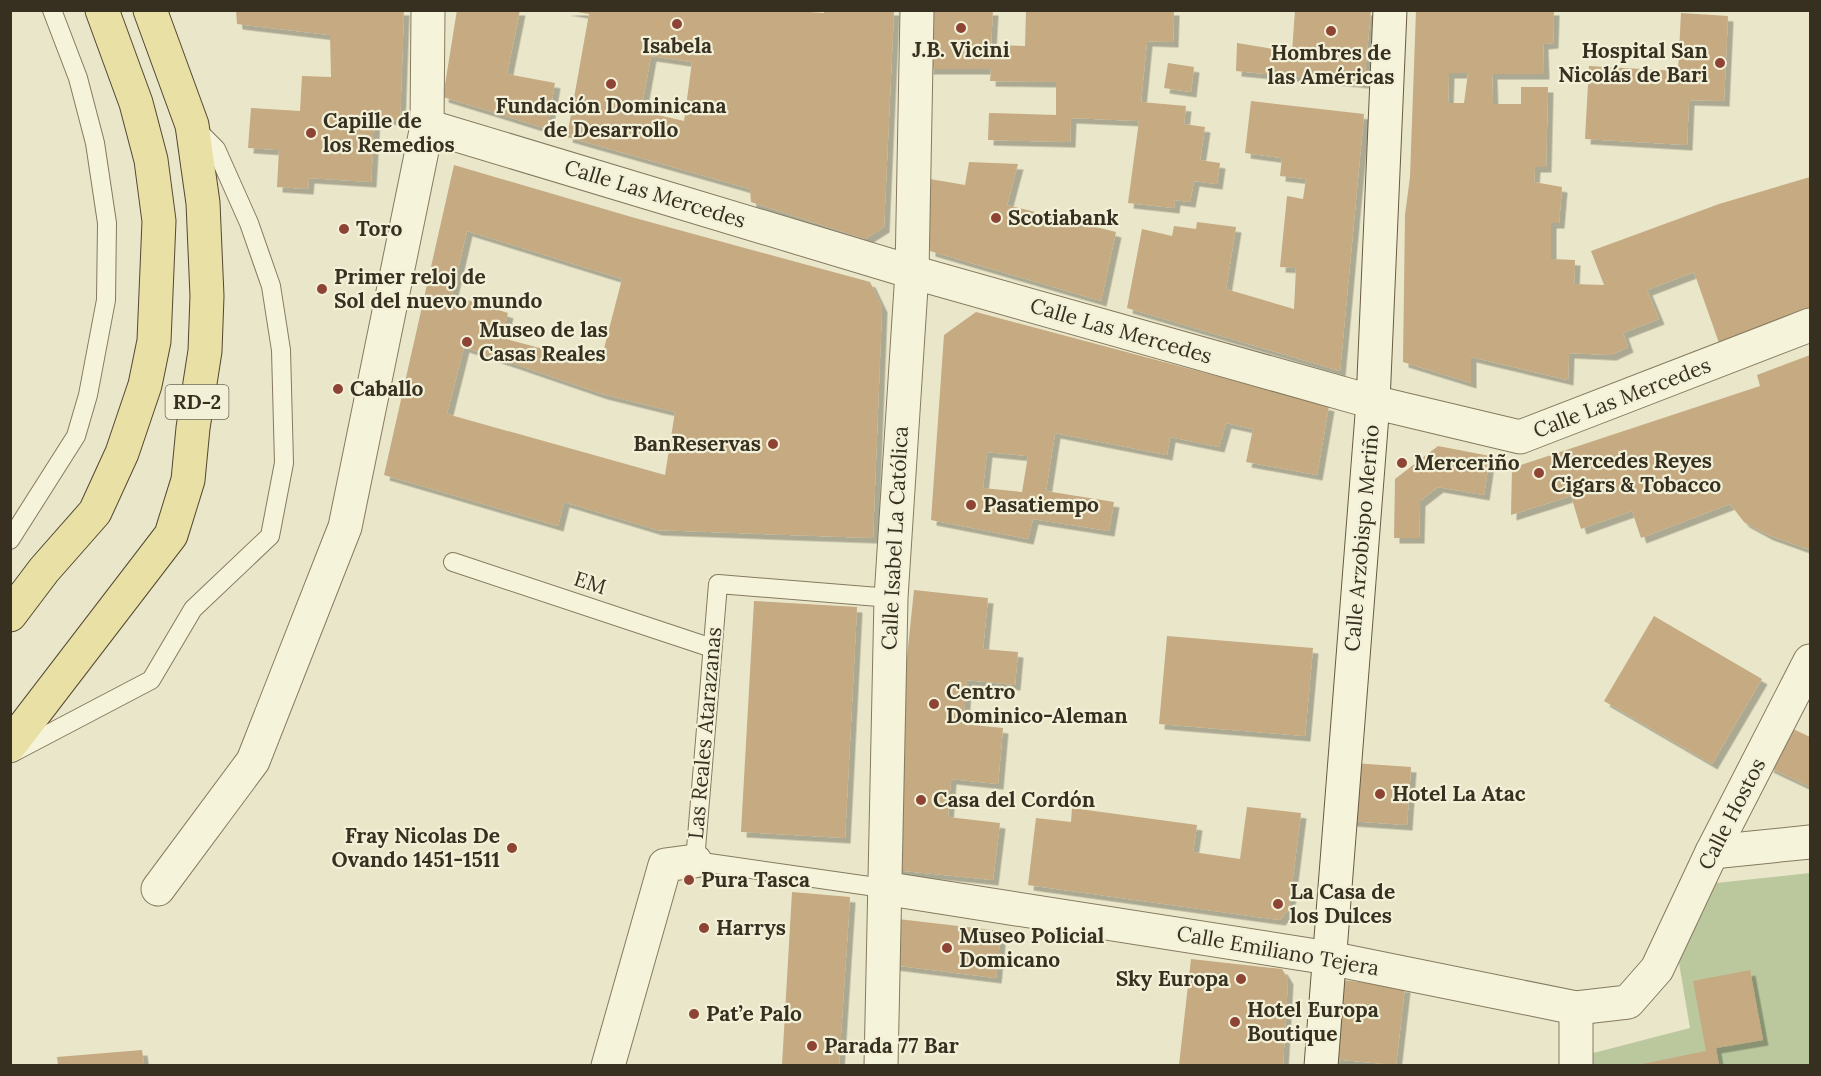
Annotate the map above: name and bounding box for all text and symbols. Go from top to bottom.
marker: Isabela [670,17,684,31]
marker: J.B. Vicini [954,21,968,35]
marker: Hombres de las Américas [1324,24,1338,38]
place label: Isabela [642,32,712,59]
place label: J.B. Vicini [912,36,1010,63]
place label: Hospital San Nicolás de Bari [1558,37,1708,88]
place label: Hombres de las Américas [1268,39,1394,90]
marker: Hospital San Nicolás de Bari [1713,56,1727,70]
marker: Fundación Dominicana de Desarrollo [604,77,618,91]
place label: Fundación Dominicana de Desarrollo [496,92,726,143]
place label: Capille de los Remedios [323,107,455,158]
marker: Capille de los Remedios [304,126,318,140]
street label: Calle Las Mercedes [561,153,749,234]
place label: Scotiabank [1008,204,1119,231]
marker: Scotiabank [989,211,1003,225]
place label: Toro [356,215,402,242]
marker: Toro [337,222,351,236]
place label: Primer reloj de Sol del nuevo mundo [334,263,542,314]
marker: Primer reloj de Sol del nuevo mundo [315,282,329,296]
street label: Calle Las Mercedes [1027,292,1215,369]
place label: Museo de las Casas Reales [479,316,608,367]
marker: Museo de las Casas Reales [460,335,474,349]
street label: Calle Las Mercedes [1529,351,1714,444]
place label: Caballo [350,375,424,402]
marker: Caballo [331,382,345,396]
road number: RD-2 [166,385,228,419]
street label: Calle Arzobispo Meriño [1338,423,1385,653]
street label: Calle Isabel La Católica [875,425,914,651]
place label: BanReservas [633,430,761,457]
marker: BanReservas [766,437,780,451]
place label: Mercedes Reyes Cigars & Tobacco [1551,447,1721,498]
place label: Merceriño [1414,449,1520,476]
marker: Merceriño [1395,456,1409,470]
marker: Mercedes Reyes Cigars & Tobacco [1532,466,1546,480]
place label: Pasatiempo [983,491,1099,518]
marker: Pasatiempo [964,498,978,512]
street label: EM [571,565,610,600]
street label: Las Reales Atarazanas [682,626,727,840]
place label: Centro Dominico-Aleman [946,678,1128,729]
marker: Centro Dominico-Aleman [927,697,941,711]
street label: Calle Hostos [1692,753,1771,874]
place label: Hotel La Atac [1392,780,1526,807]
place label: Casa del Cordón [933,786,1095,813]
marker: Hotel La Atac [1373,787,1387,801]
marker: Casa del Cordón [914,793,928,807]
place label: Fray Nicolas De Ovando 1451-1511 [332,822,500,873]
marker: Fray Nicolas De Ovando 1451-1511 [505,841,519,855]
place label: Pura Tasca [701,866,810,893]
marker: Pura Tasca [682,873,696,887]
place label: La Casa de los Dulces [1290,878,1395,929]
marker: La Casa de los Dulces [1271,897,1285,911]
place label: Harrys [716,914,786,941]
street label: Calle Emiliano Tejera [1175,919,1382,982]
marker: Harrys [697,921,711,935]
place label: Museo Policial Domicano [959,922,1105,973]
marker: Museo Policial Domicano [940,941,954,955]
place label: Sky Europa [1116,965,1229,992]
marker: Sky Europa [1234,972,1248,986]
place label: Hotel Europa Boutique [1247,996,1379,1047]
place label: Pat’e Palo [706,1000,802,1027]
marker: Pat’e Palo [687,1007,701,1021]
marker: Hotel Europa Boutique [1228,1015,1242,1029]
place label: Parada 77 Bar [824,1032,959,1059]
marker: Parada 77 Bar [805,1039,819,1053]

